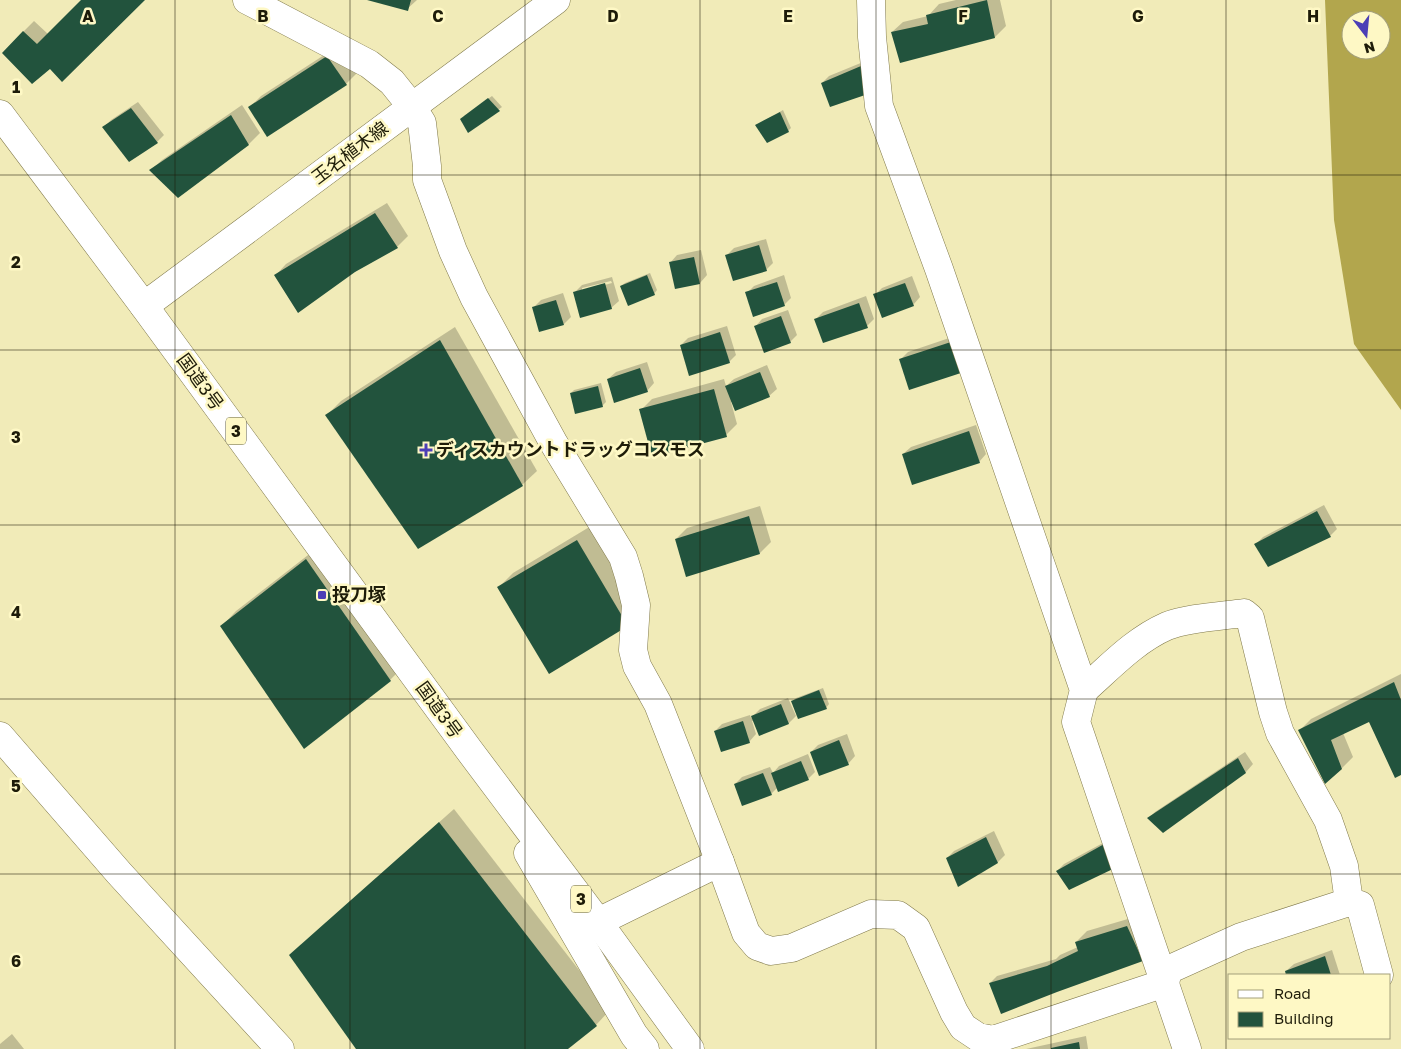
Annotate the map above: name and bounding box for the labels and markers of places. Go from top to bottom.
place label: ディスカウントドラッグコスモス [436,438,705,460]
marker: ディスカウントドラッグコスモス [420,444,432,456]
place label: 投刀塚 [332,583,386,605]
marker: 投刀塚 [316,589,328,601]

